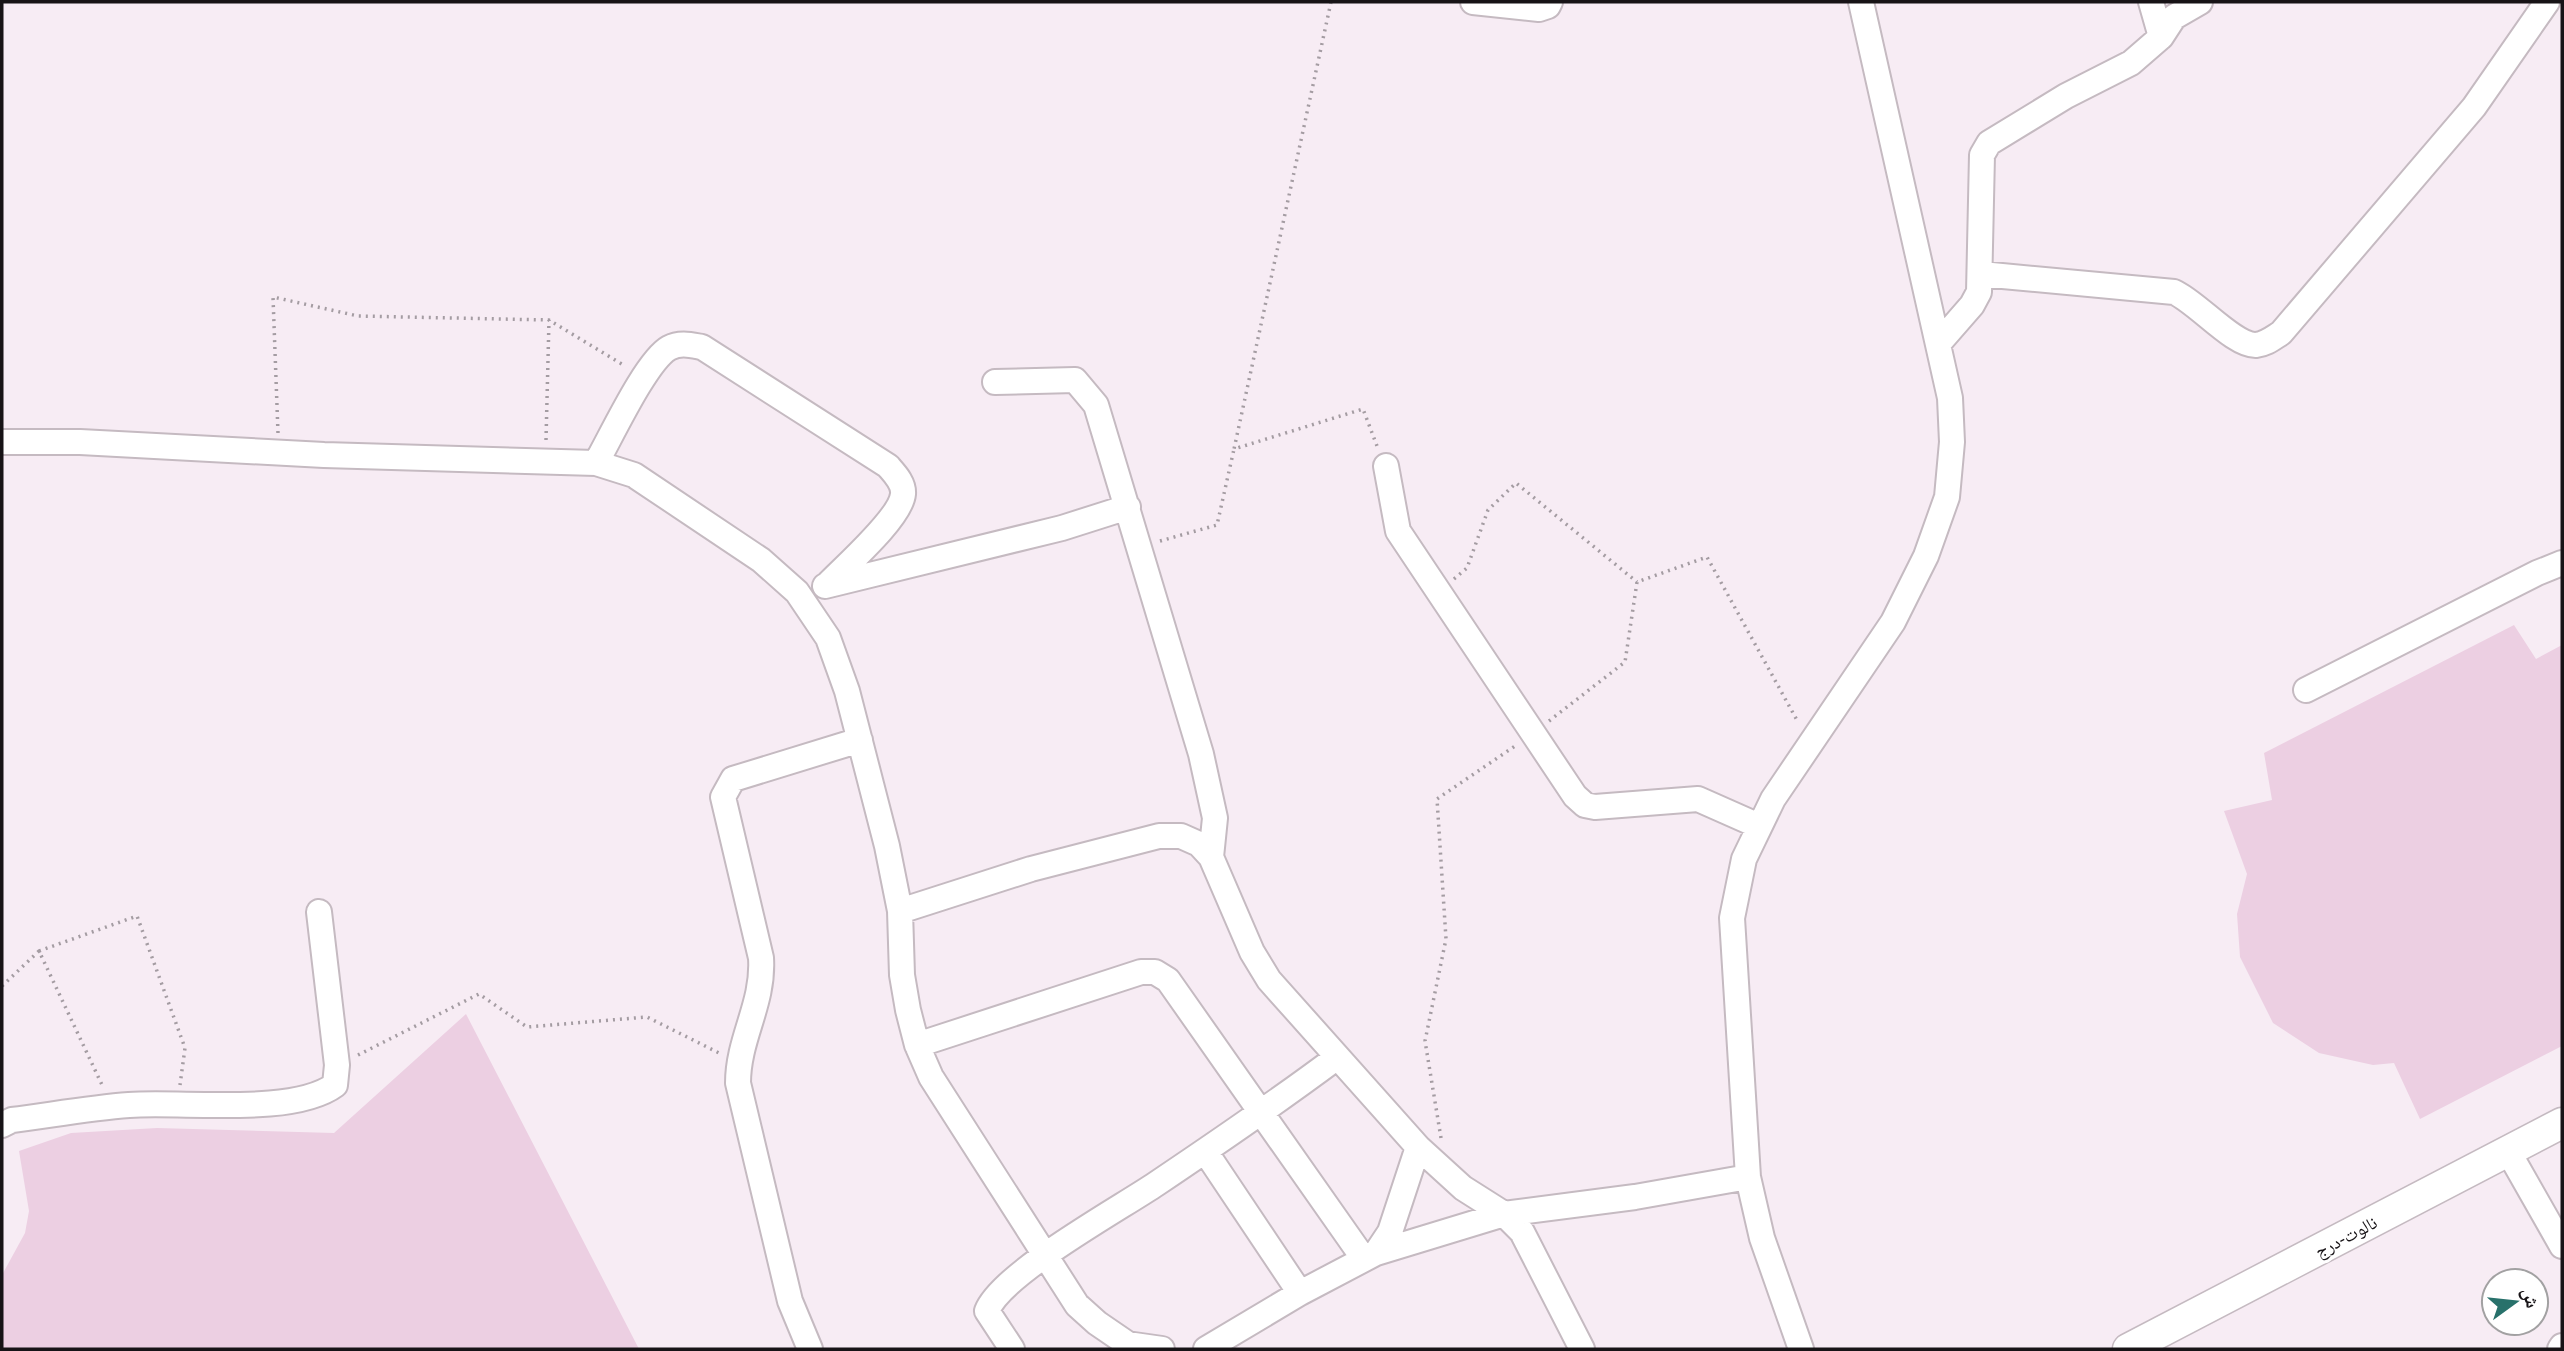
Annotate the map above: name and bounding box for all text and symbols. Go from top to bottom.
street label: نالوت-درج [2310,1210,2381,1263]
north arrow [2480,1267,2550,1337]
text: ش [2516,1284,2547,1311]

